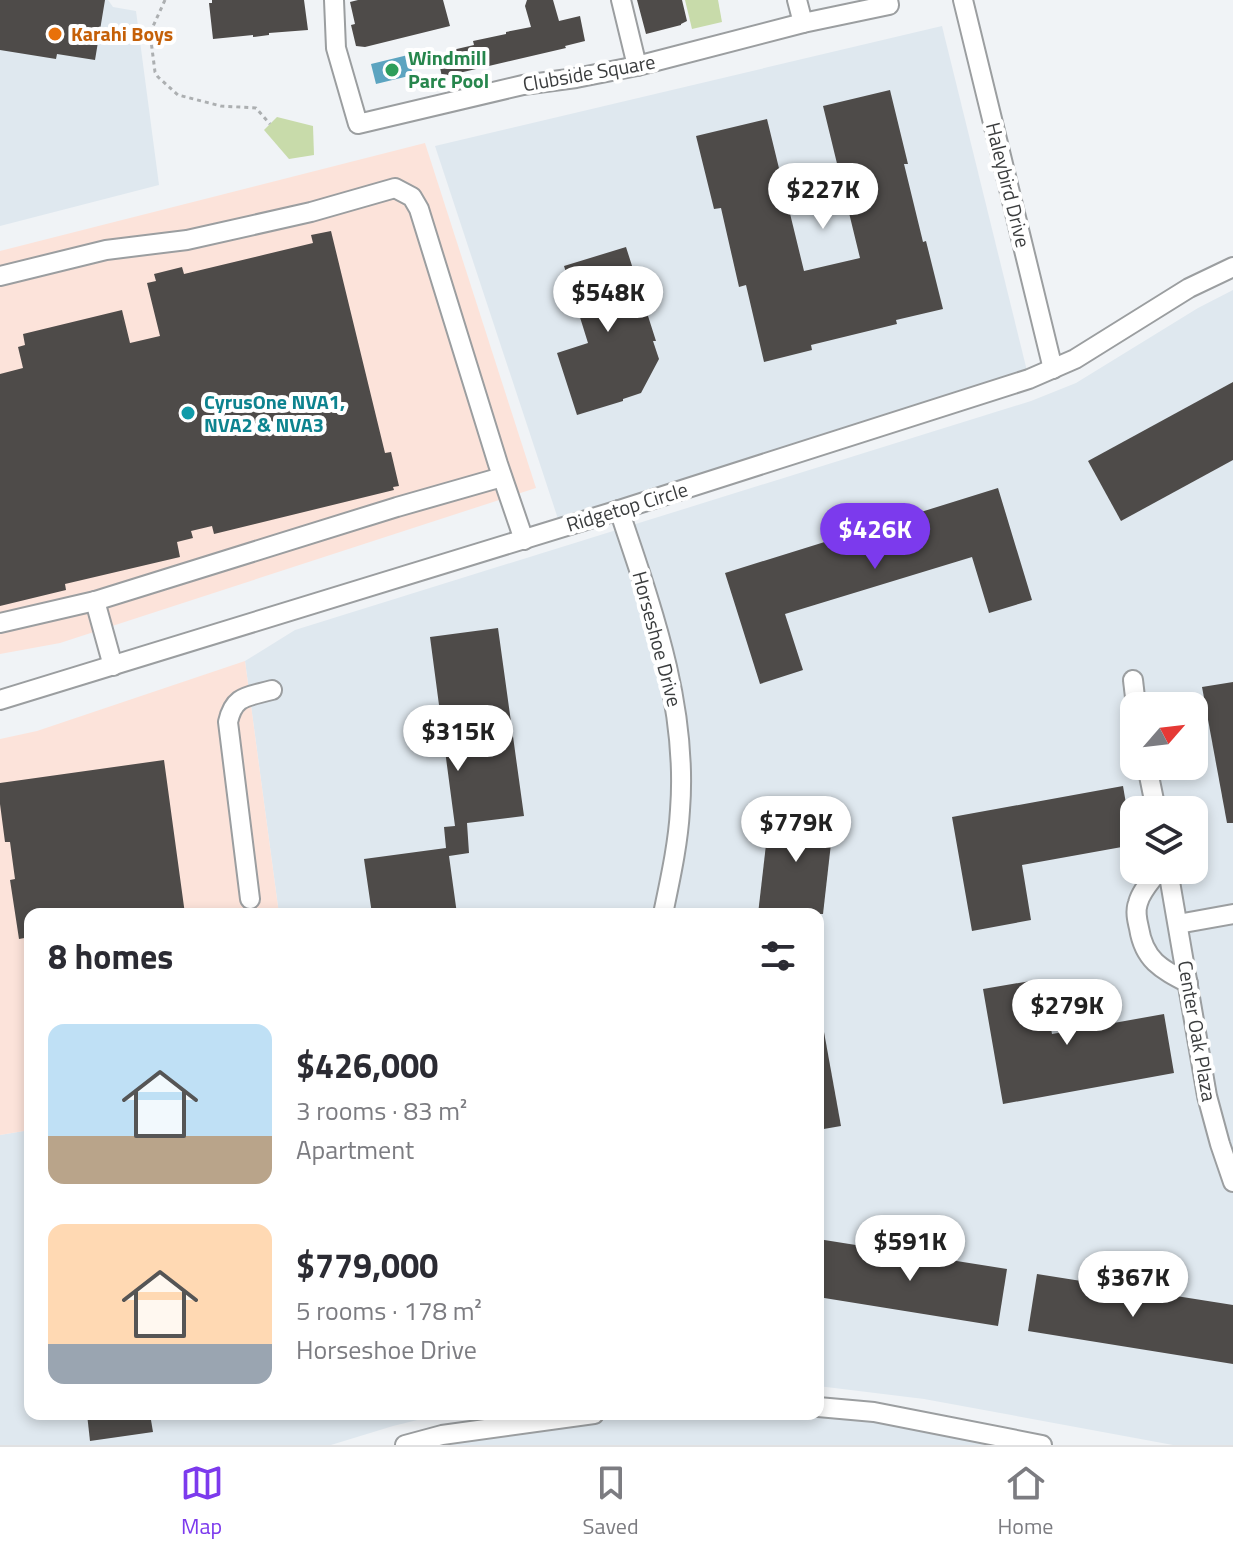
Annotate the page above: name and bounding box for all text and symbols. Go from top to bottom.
place label: Karahi Boys [71,18,173,49]
marker: Karahi Boys [46,25,64,43]
place label: Windmill Parc Pool [408,42,489,96]
street label: Clubside Square [520,46,658,99]
marker: Windmill Parc Pool [383,61,401,79]
street label: Haleybird Drive [978,119,1039,251]
pin: $227K [767,163,879,231]
text: $227K [786,169,860,208]
pin: $548K [552,266,664,334]
text: $548K [571,272,645,311]
place label: CyrusOne NVA1, NVA2 & NVA3 [204,386,345,440]
marker: CyrusOne NVA1, NVA2 & NVA3 [179,404,197,422]
street label: Ridgetop Circle [562,473,691,540]
pin: $426K [819,503,931,571]
text: $426K [838,509,912,548]
street label: Horseshoe Drive [625,568,690,710]
north arrow [1120,692,1208,780]
map controls [1120,692,1208,884]
pin: $315K [402,705,514,773]
text: $315K [421,711,495,750]
pin: $779K [740,796,852,864]
button: layers [1120,796,1208,884]
text: $779K [759,802,833,841]
text: 8 homes [48,930,173,982]
icon: filters [756,934,800,978]
street label: Center Oak Plaza [1170,958,1225,1104]
pin: $279K [1011,979,1123,1047]
text: $279K [1030,985,1104,1024]
text: $426,000 [296,1039,438,1091]
icon: home [112,1056,208,1152]
text: 3 rooms · 83 m² [296,1091,467,1130]
text: Apartment [296,1130,414,1169]
pin: $591K [854,1215,966,1283]
text: $591K [873,1221,947,1260]
text: $779,000 [296,1239,438,1291]
pin: $367K [1077,1251,1189,1319]
icon: home [112,1256,208,1352]
text: $367K [1096,1257,1170,1296]
text: 5 rooms · 178 m² [296,1291,482,1330]
text: Horseshoe Drive [296,1330,477,1369]
tab: Map [180,1461,224,1543]
tab: Saved [583,1461,639,1543]
tab: Home [998,1461,1053,1543]

